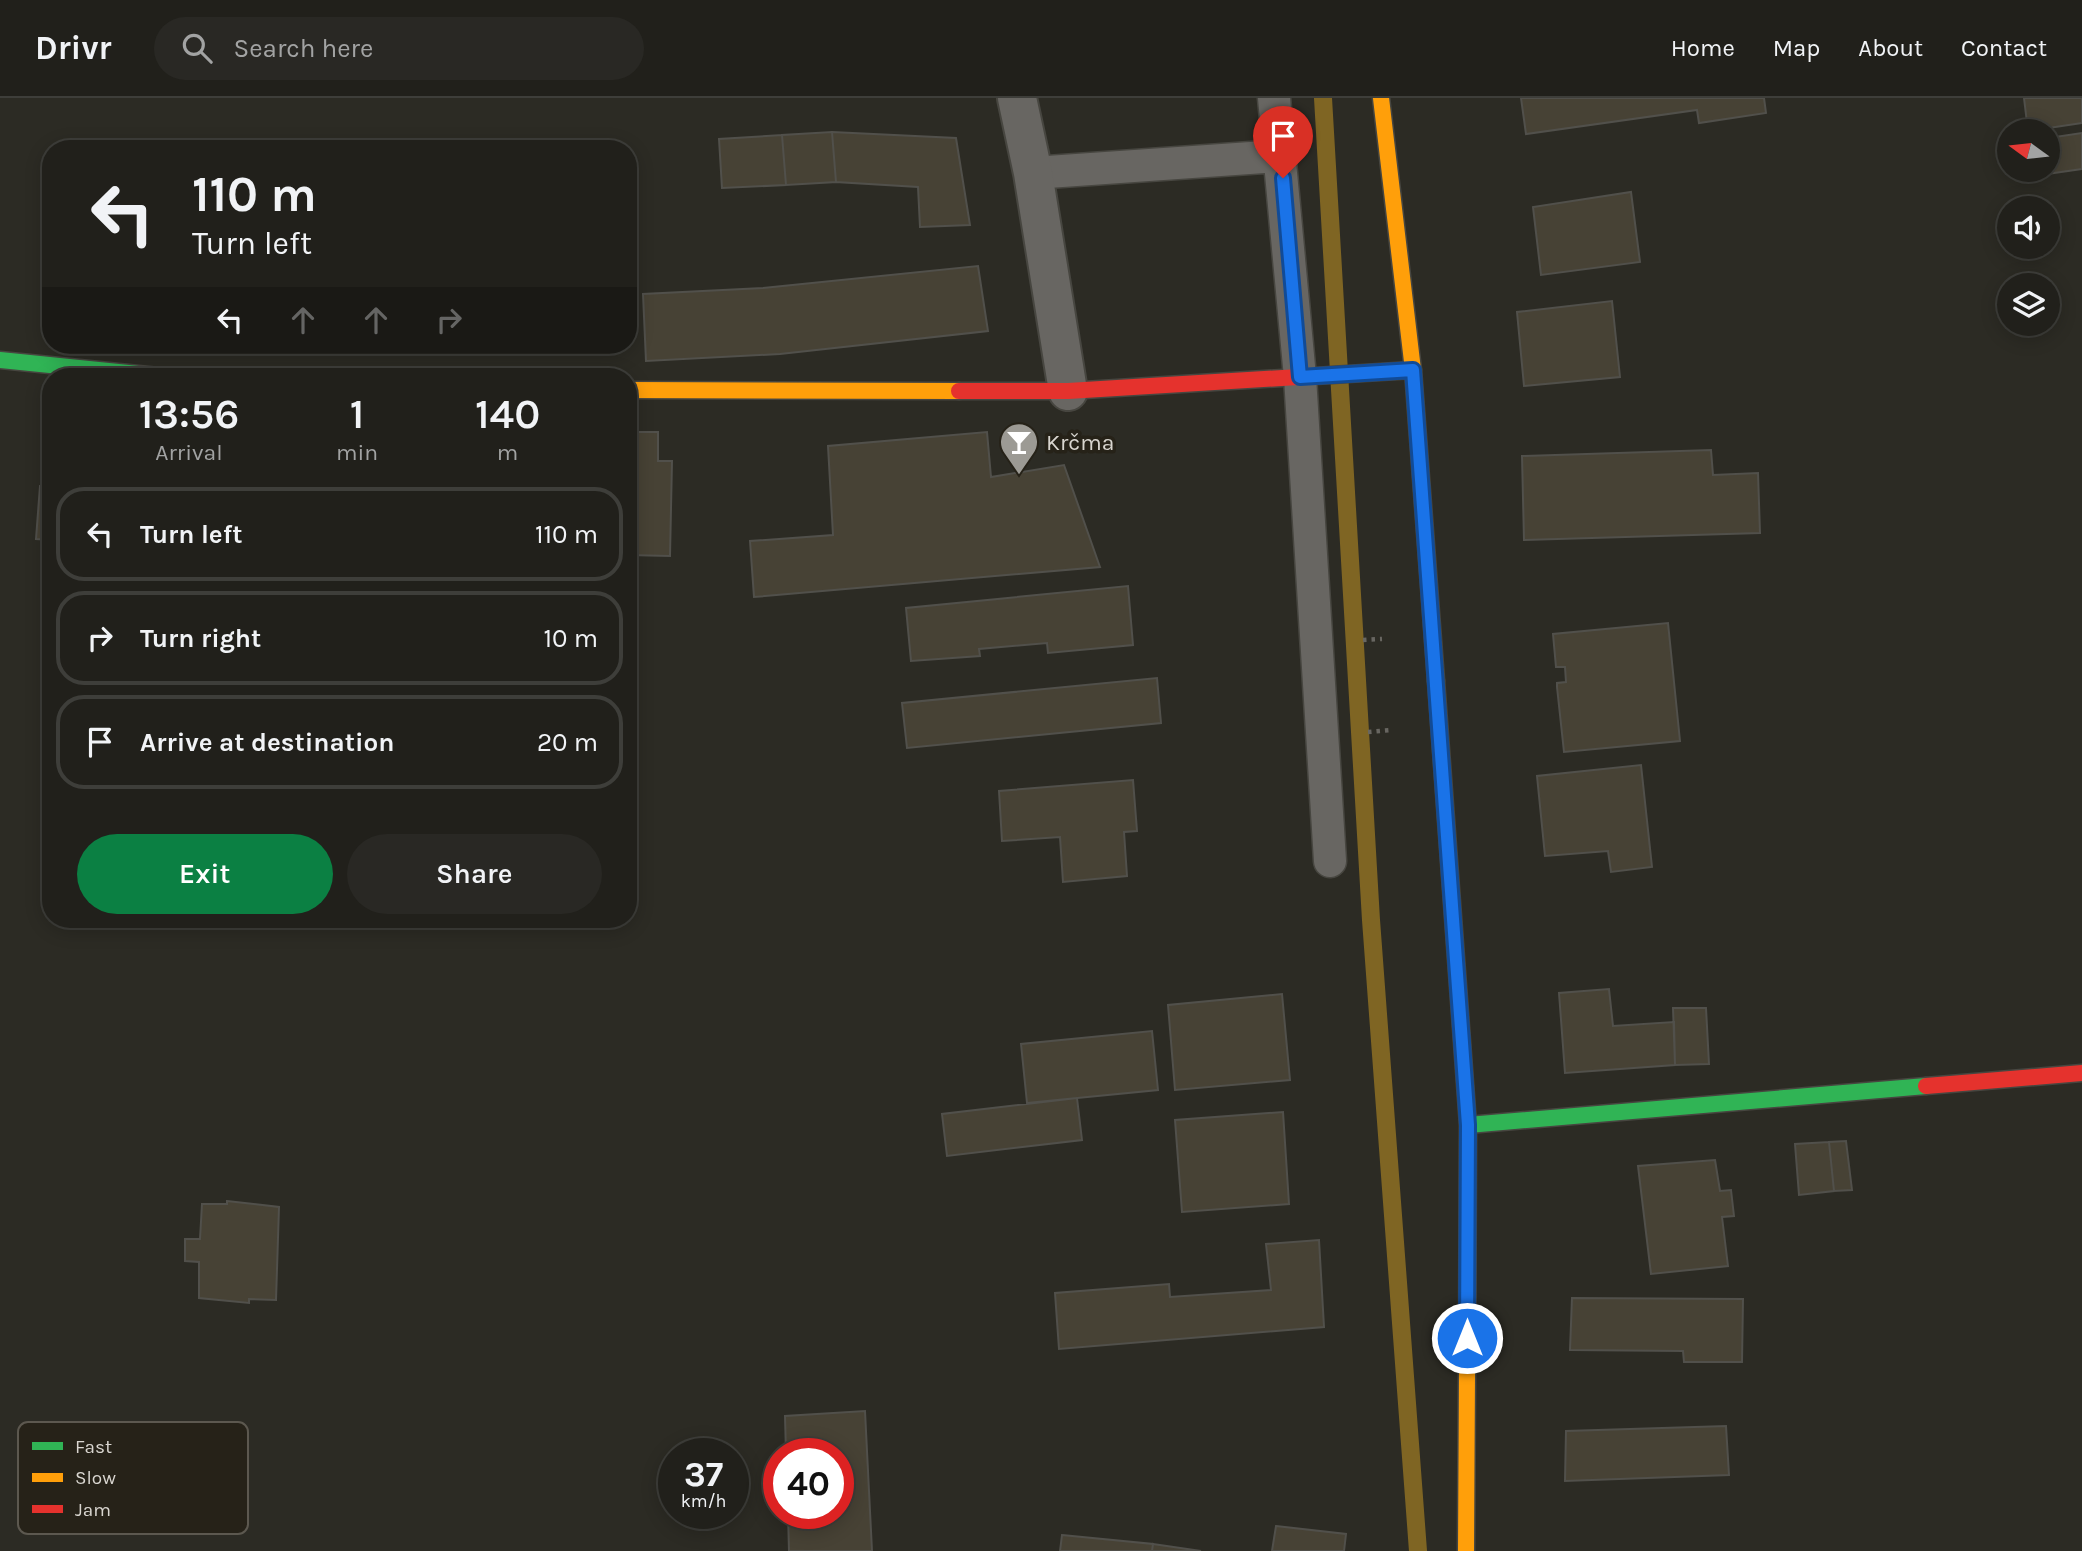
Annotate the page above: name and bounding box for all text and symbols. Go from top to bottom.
search box [154,17,644,80]
text: Drivr [35,29,112,67]
icon: search [178,29,216,67]
text: Search here [234,33,373,64]
text: Home [1671,34,1735,62]
text: Map [1773,34,1820,62]
text: About [1858,34,1923,62]
text: Contact [1961,34,2047,62]
pin [1253,106,1313,178]
icon: arrive [1264,117,1302,155]
north arrow [1997,119,2060,182]
map controls [1997,119,2060,336]
text: 110 m [192,166,317,223]
icon: left [77,168,168,259]
button: sound [1997,196,2060,259]
text: Turn left [192,225,312,262]
button: layers [1997,273,2060,336]
icon: left [211,301,249,339]
icon: ahead [284,301,322,339]
icon: ahead [357,301,395,339]
icon: right [430,301,468,339]
text: 13:56 [139,389,239,439]
text: 1 [350,389,364,439]
text: 140 [475,389,540,439]
bar icon: Krčma [998,421,1040,476]
place label: Krčma [1046,429,1114,456]
text: Arrival [155,439,223,466]
text: min [336,439,378,466]
text: m [497,439,518,466]
icon: left [81,515,119,553]
text: Turn left [140,519,242,550]
text: 110 m [535,519,598,550]
icon: right [81,619,119,657]
text: Turn right [140,623,261,654]
text: 10 m [543,623,598,654]
icon: arrive [81,723,119,761]
text: Arrive at destination [140,727,394,758]
text: 20 m [537,727,598,758]
button: Exit [77,834,333,914]
button: Share [347,834,602,914]
position arrow [1430,1301,1504,1375]
legend [18,1422,248,1534]
text: Fast [75,1436,112,1458]
speed limit sign: 40 [763,1438,854,1529]
text: 37 [684,1454,723,1495]
text: Slow [75,1467,116,1489]
text: km/h [681,1490,726,1512]
text: Jam [75,1499,111,1521]

